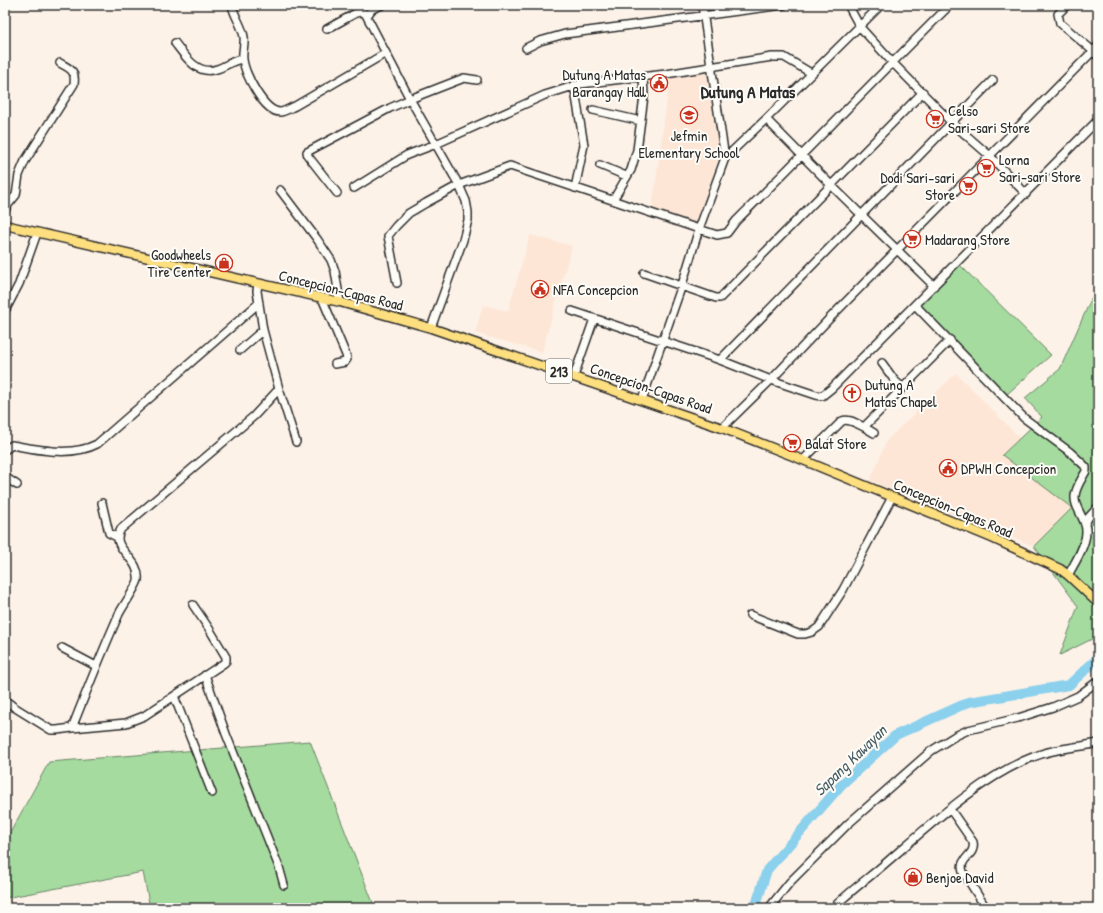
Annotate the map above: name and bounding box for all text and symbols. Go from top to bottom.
place label: Dutung A Matas Barangay Hall [562,64,647,102]
public building icon: Dutung A Matas Barangay Hall [649,73,669,93]
district label: Dutung A Matas [701,80,796,104]
place label: Celso Sari-sari Store [948,100,1030,138]
school or university icon: Jefmin Elementary School [679,105,699,125]
supermarket icon: Celso Sari-sari Store [925,109,945,129]
place label: Jefmin Elementary School [638,125,740,163]
place label: Lorna Sari-sari Store [999,149,1081,187]
supermarket icon: Lorna Sari-sari Store [976,158,996,178]
place label: Dodi Sari-sari Store [880,167,955,205]
supermarket icon: Dodi Sari-sari Store [958,176,978,196]
supermarket icon: Madarang Store [902,229,922,249]
place label: Madarang Store [925,229,1010,250]
place label: Goodwheels Tire Center [148,244,211,282]
shop icon: Goodwheels Tire Center [214,253,234,273]
street label: Concepcion-Capas Road [277,264,406,316]
public building icon: NFA Concepcion [530,279,550,299]
place label: NFA Concepcion [553,279,639,300]
street label: Concepcion-Capas Road [587,357,715,419]
road number: 213 [546,359,572,383]
place label: Dutung A Matas Chapel [865,374,937,412]
church icon: Dutung A Matas Chapel [842,383,862,403]
supermarket icon: Balat Store [782,433,802,453]
place label: Balat Store [805,433,867,454]
public building icon: DPWH Concepcion [938,458,958,478]
place label: DPWH Concepcion [961,458,1057,479]
street label: Concepcion-Capas Road [890,473,1016,543]
water label: Sapang Kawayan [809,718,892,800]
shop icon: Benjoe David [903,867,923,887]
place label: Benjoe David [926,867,994,888]

